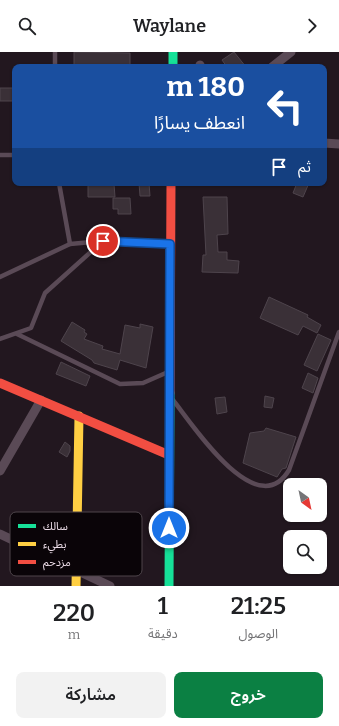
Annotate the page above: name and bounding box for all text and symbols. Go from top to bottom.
icon: search [16,15,38,37]
text: Waylane [133,15,206,37]
icon: forward [301,15,323,37]
text: 180 m [167,70,245,103]
icon: left [259,80,311,132]
text: انعطف يسارًا [154,112,245,134]
icon: arrive [268,156,290,178]
text: ثم [298,158,311,176]
pin [86,224,120,258]
icon: arrive [92,230,114,252]
north arrow [283,478,327,522]
map controls [283,478,327,574]
position arrow [148,507,190,549]
legend [10,512,142,576]
text: سالك [43,520,68,533]
button: search [283,530,327,574]
text: بطيء [43,538,66,554]
text: مزدحم [43,556,71,571]
text: 1 [158,592,168,620]
text: 21:25 [231,592,286,620]
text: 220 [53,599,95,627]
text: دقيقة [148,626,178,641]
text: الوصول [239,626,278,641]
text: m [68,627,80,642]
button: مشاركة [16,672,166,718]
button: خروج [174,672,323,718]

